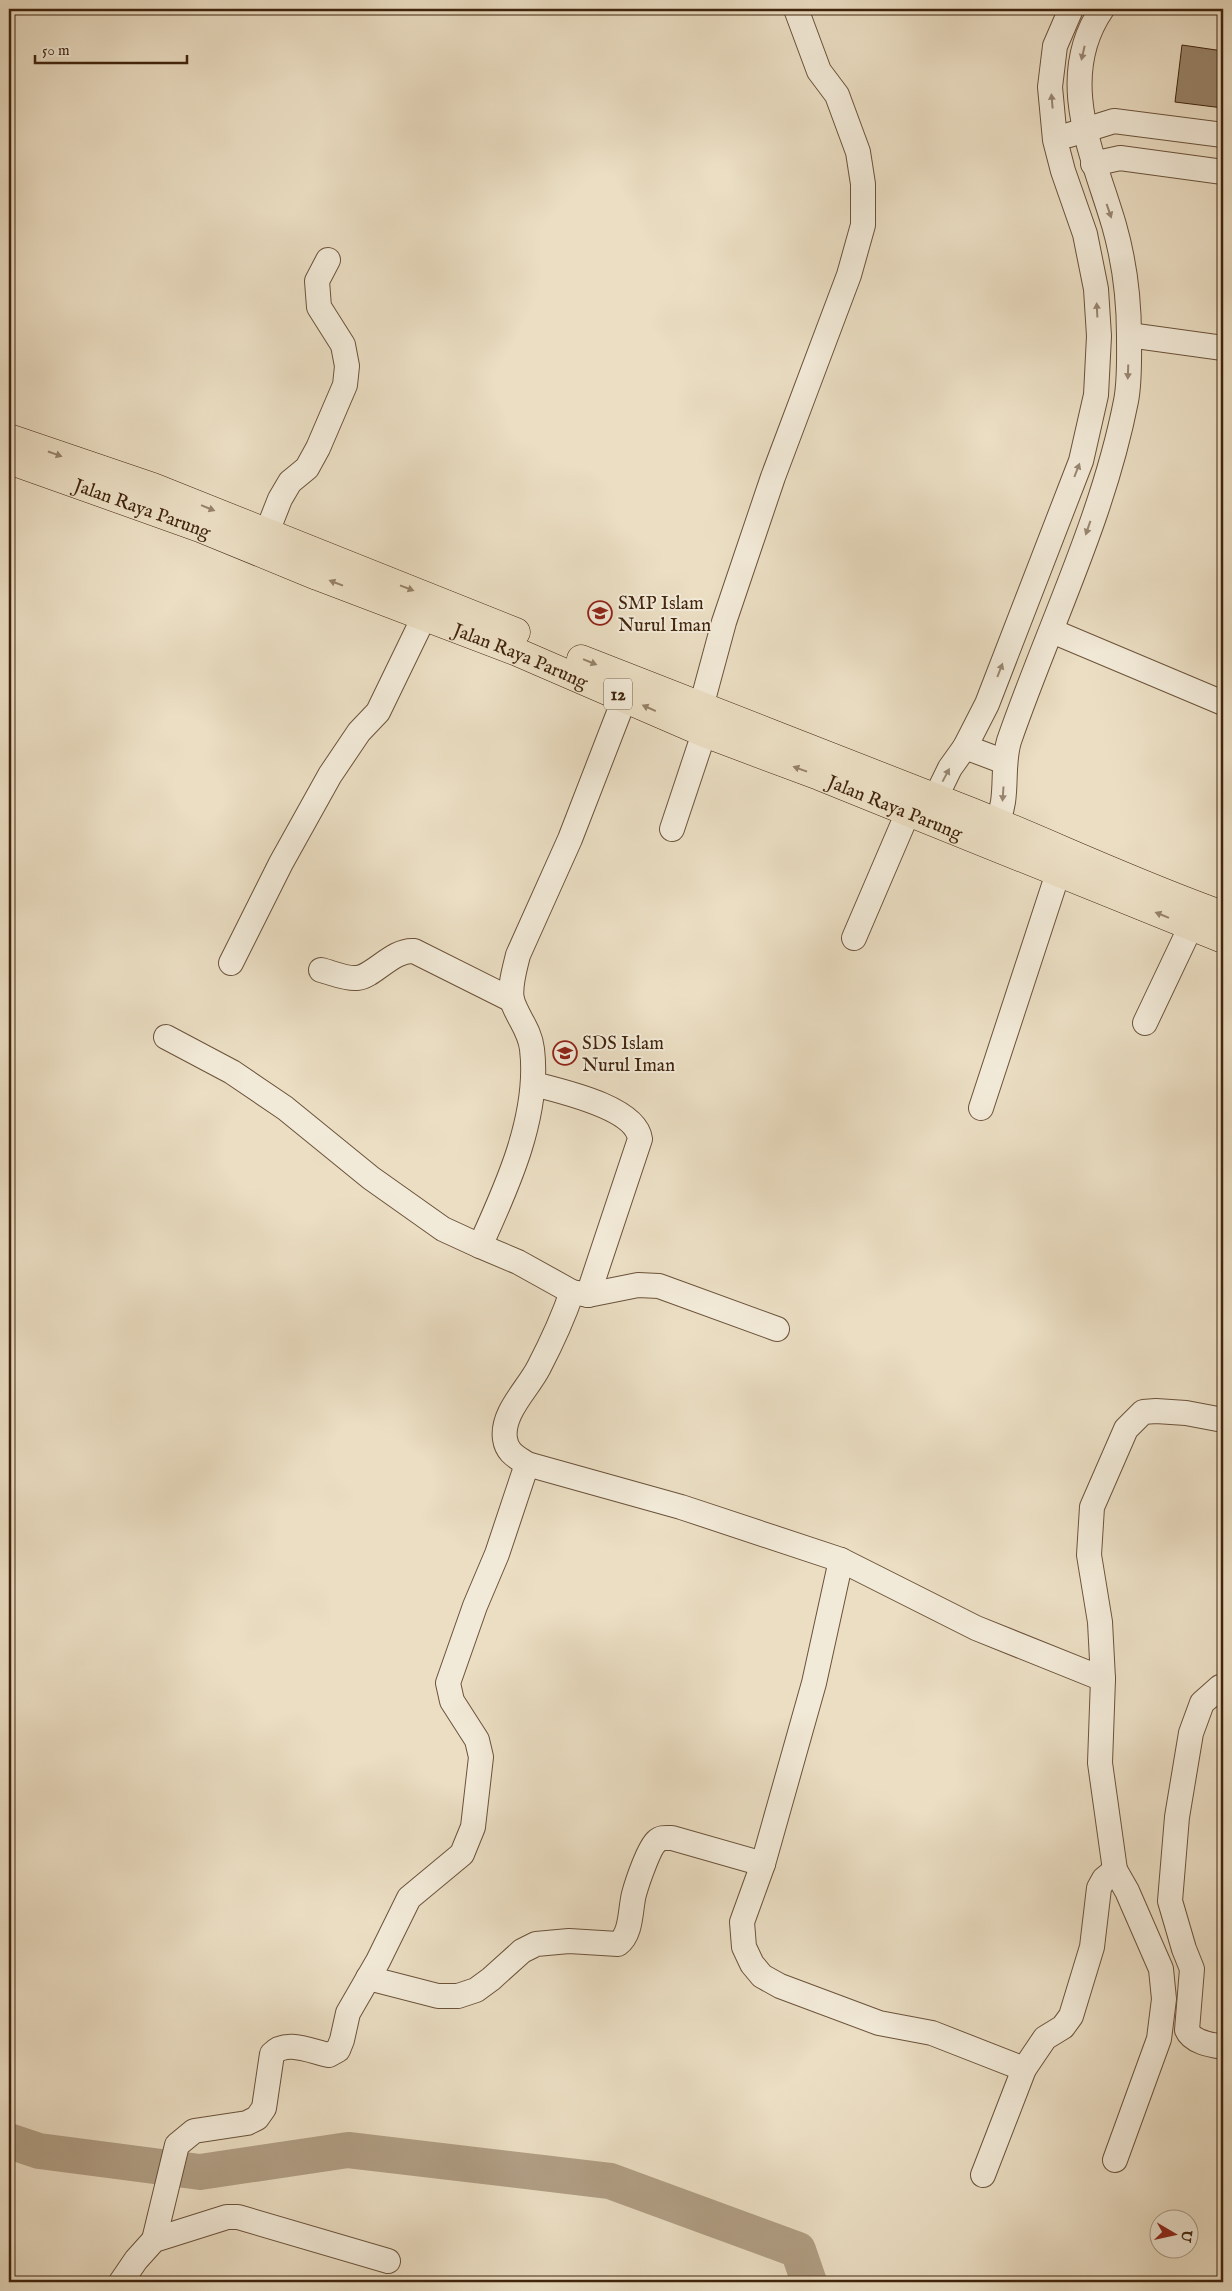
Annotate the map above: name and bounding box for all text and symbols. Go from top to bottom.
scale bar [35,32,188,64]
text: 50 m [42,41,70,60]
one-way arrow [1079,46,1087,61]
one-way arrow [1047,92,1055,108]
one-way arrow [1106,204,1113,219]
one-way arrow [1093,301,1101,317]
one-way arrow [1123,364,1131,380]
one-way arrow [48,450,63,458]
one-way arrow [1074,463,1082,477]
street label: Jalan Raya Parung [69,473,215,545]
one-way arrow [201,504,216,512]
one-way arrow [1084,521,1091,536]
one-way arrow [328,579,343,587]
one-way arrow [400,585,414,593]
place label: SMP Islam Nurul Iman [618,592,711,638]
school or university icon: SMP Islam Nurul Iman [587,600,613,626]
street label: Jalan Raya Parung [448,618,592,696]
one-way arrow [583,659,598,667]
one-way arrow [997,663,1004,678]
road number: 12 [604,679,632,710]
one-way arrow [642,704,656,712]
one-way arrow [792,765,807,773]
one-way arrow [942,768,950,783]
street label: Jalan Raya Parung [822,770,966,847]
one-way arrow [999,786,1007,802]
one-way arrow [1155,910,1169,918]
place label: SDS Islam Nurul Iman [582,1032,675,1078]
school or university icon: SDS Islam Nurul Iman [552,1040,578,1066]
north arrow [1150,2208,1200,2258]
text: U [1176,2228,1196,2244]

